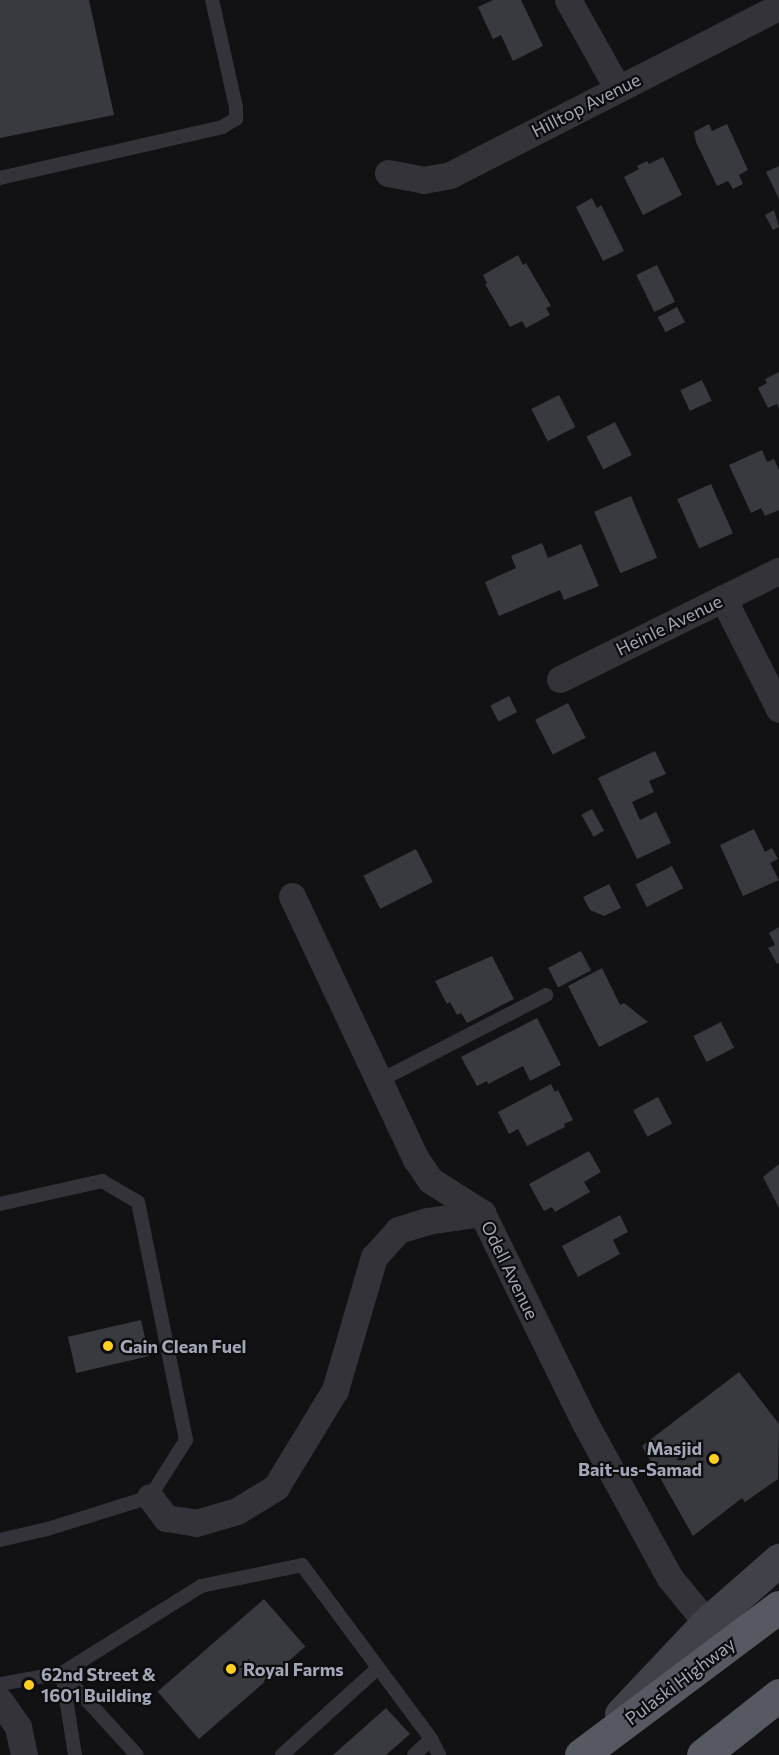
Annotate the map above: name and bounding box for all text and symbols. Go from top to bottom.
street label: Hilltop Avenue [528,68,644,142]
street label: Heinle Avenue [612,590,726,660]
street label: Odell Avenue [477,1217,543,1323]
place label: Gain Clean Fuel [120,1335,246,1357]
marker: Gain Clean Fuel [101,1339,115,1353]
place label: Masjid Bait-us-Samad [578,1438,702,1480]
marker: Masjid Bait-us-Samad [707,1452,721,1466]
street label: Pulaski Highway [621,1633,739,1729]
place label: Royal Farms [243,1658,344,1680]
marker: Royal Farms [224,1662,238,1676]
place label: 62nd Street & 1601 Building [41,1664,156,1706]
marker: 62nd Street & 1601 Building [22,1678,36,1692]

